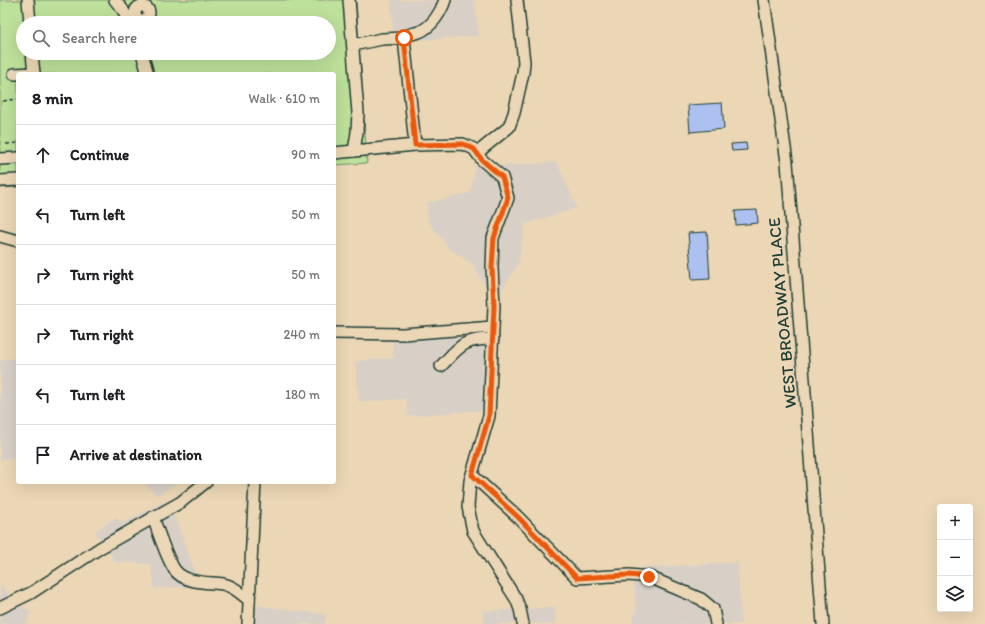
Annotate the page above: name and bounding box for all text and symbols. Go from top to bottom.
search box [16,16,336,60]
icon: search [30,27,52,49]
text: Search here [62,29,137,47]
route start [395,29,413,47]
text: 8 min [32,88,73,108]
text: Walk · 610 m [249,91,320,106]
icon: ahead [32,144,54,166]
text: Continue [70,146,129,164]
text: 90 m [291,147,320,162]
icon: left [32,204,54,226]
text: Turn left [70,206,125,224]
text: 50 m [291,207,320,222]
street label: WEST BROADWAY PLACE [764,217,800,409]
icon: right [32,264,54,286]
text: Turn right [70,266,134,284]
text: 50 m [291,267,320,282]
icon: right [32,324,54,346]
text: Turn right [70,326,134,344]
text: 240 m [283,327,320,342]
icon: left [32,384,54,406]
text: Turn left [70,386,125,404]
text: 180 m [285,387,320,402]
icon: arrive [32,444,54,466]
text: Arrive at destination [70,446,202,464]
map controls [937,504,973,612]
button: + [937,504,973,540]
button: − [937,540,973,576]
route end [640,568,658,586]
button: layers [937,576,973,612]

